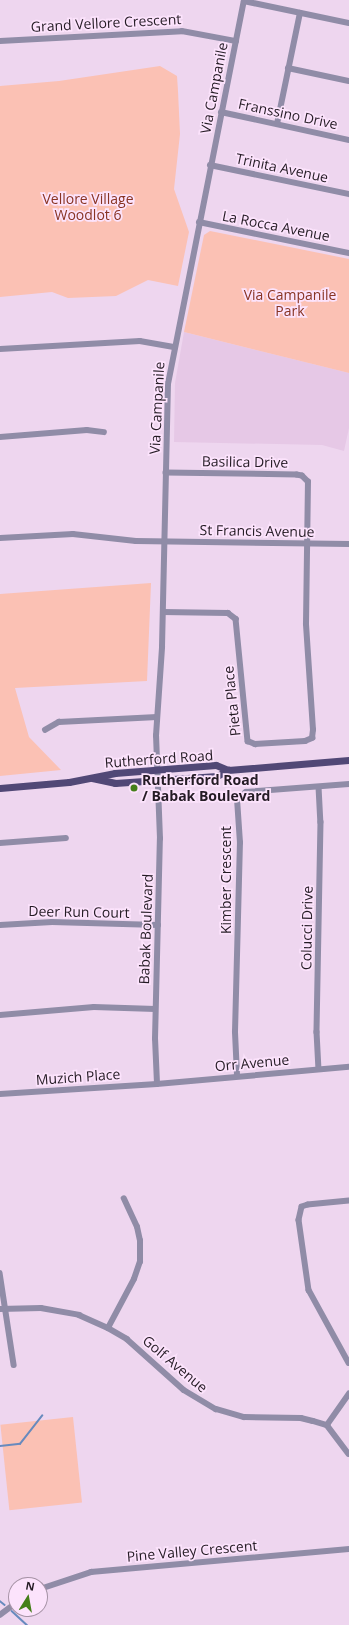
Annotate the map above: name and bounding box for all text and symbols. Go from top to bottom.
street label: Grand Vellore Crescent [30,11,182,35]
street label: Via Campanile [197,41,231,135]
street label: Franssino Drive [237,95,339,133]
street label: Trinita Avenue [234,150,330,186]
park label: Vellore Village Woodlot 6 [42,191,134,224]
street label: La Rocca Avenue [221,207,331,245]
park label: Via Campanile Park [244,287,336,320]
street label: Via Campanile [146,361,168,455]
street label: Basilica Drive [202,453,288,471]
street label: St Francis Avenue [199,522,315,540]
street label: Pieta Place [220,665,244,737]
street label: Rutherford Road [104,747,214,771]
place label: Rutherford Road / Babak Boulevard [142,772,270,804]
marker: Rutherford Road / Babak Boulevard [129,783,139,793]
street label: Kimber Crescent [218,826,234,934]
street label: Babak Boulevard [136,873,156,985]
street label: Colucci Drive [298,886,316,970]
street label: Deer Run Court [28,903,130,921]
street label: Orr Avenue [214,1051,290,1075]
street label: Muzich Place [35,1066,121,1088]
street label: Golf Avenue [139,1332,211,1396]
street label: Pine Valley Crescent [126,1537,258,1565]
north arrow [8,1577,48,1617]
text: N [24,1577,36,1594]

